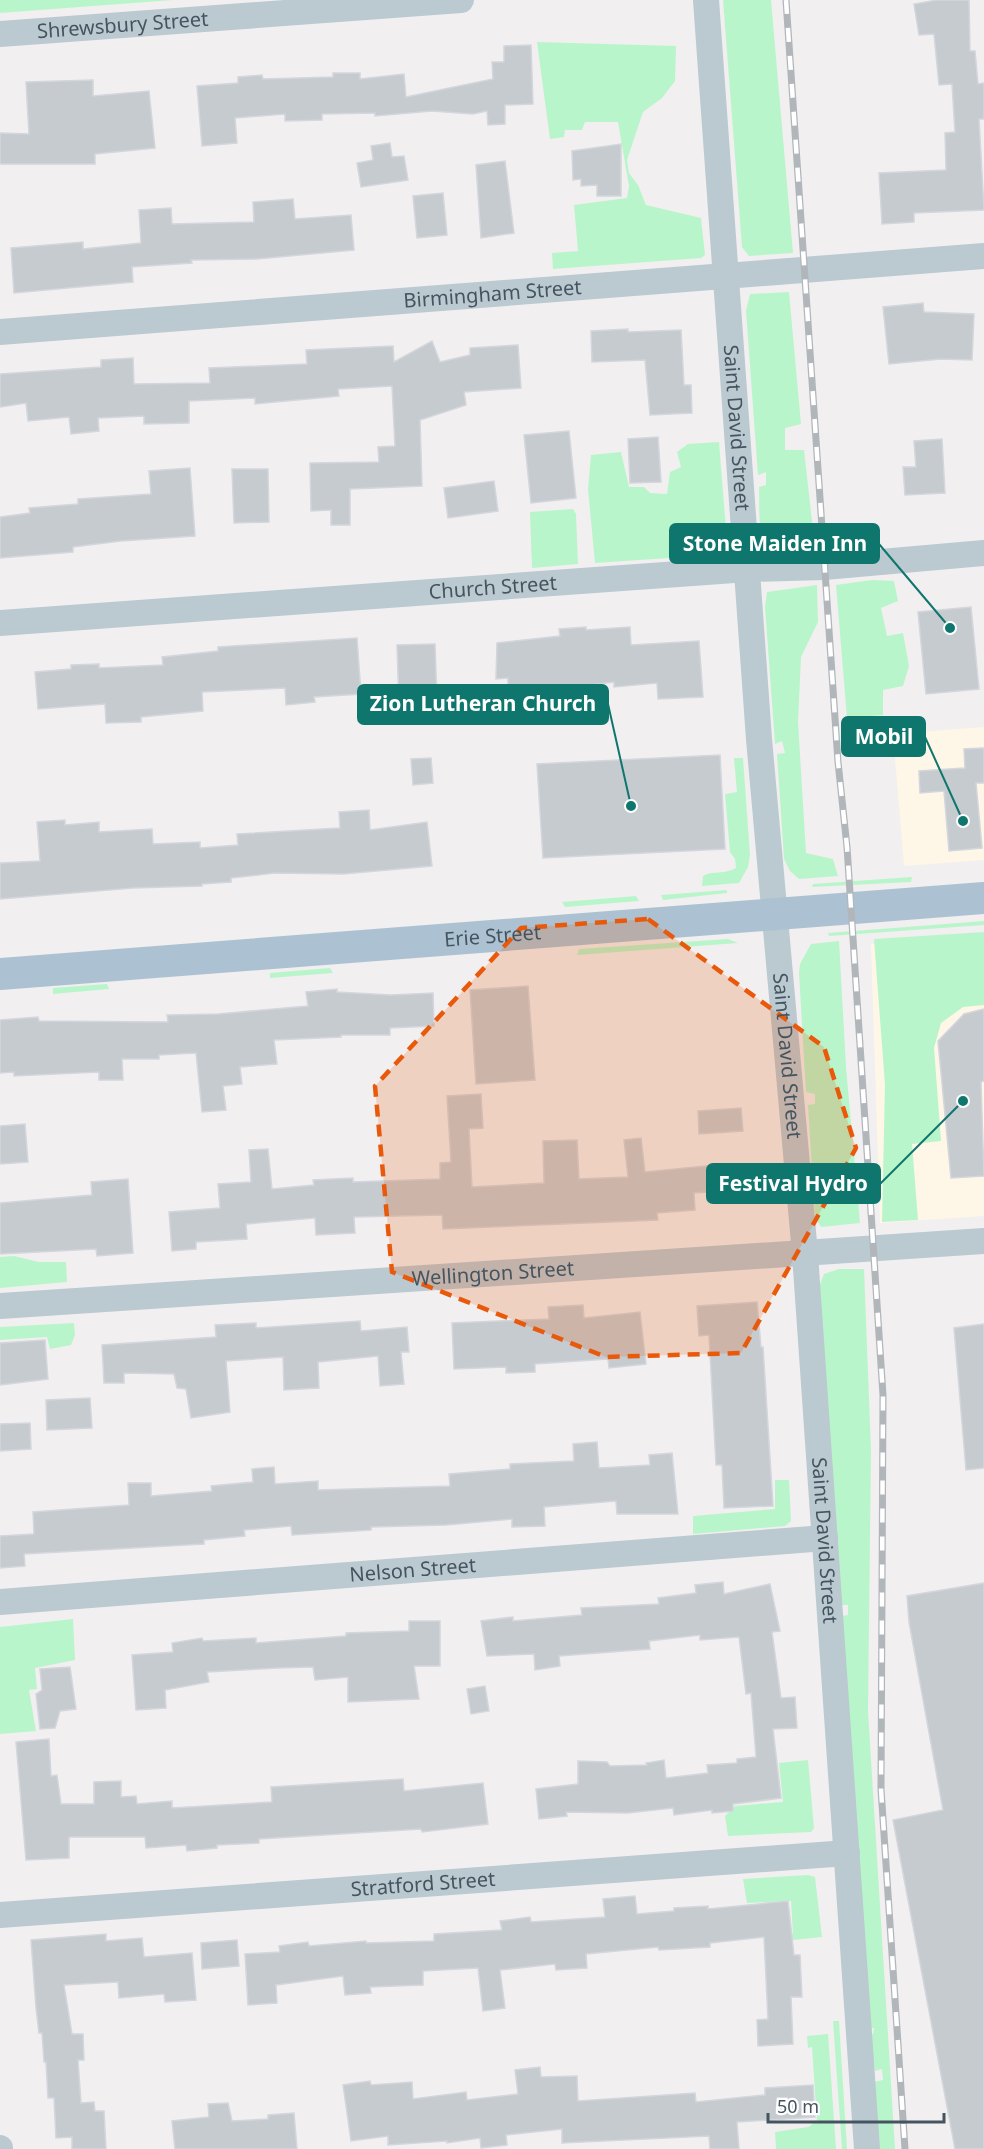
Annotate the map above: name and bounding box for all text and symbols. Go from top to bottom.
street label: Shrewsbury Street [36,5,209,44]
street label: Birmingham Street [403,273,582,314]
street label: Saint David Street [718,344,757,512]
callout: Stone Maiden Inn [670,524,879,563]
text: Stone Maiden Inn [683,529,867,557]
street label: Church Street [428,569,558,605]
callout: Zion Lutheran Church [358,685,608,724]
text: Zion Lutheran Church [370,689,596,717]
callout: Mobil [842,717,925,756]
text: Mobil [855,722,913,750]
street label: Erie Street [443,918,542,953]
street label: Saint David Street [767,972,809,1140]
callout: Festival Hydro [707,1164,880,1203]
text: Festival Hydro [718,1169,868,1197]
street label: Wellington Street [411,1254,575,1292]
street label: Saint David Street [806,1456,845,1624]
street label: Nelson Street [348,1551,477,1588]
street label: Stratford Street [350,1865,496,1902]
scale bar [768,2086,944,2124]
text: 50 m [777,2094,819,2118]

